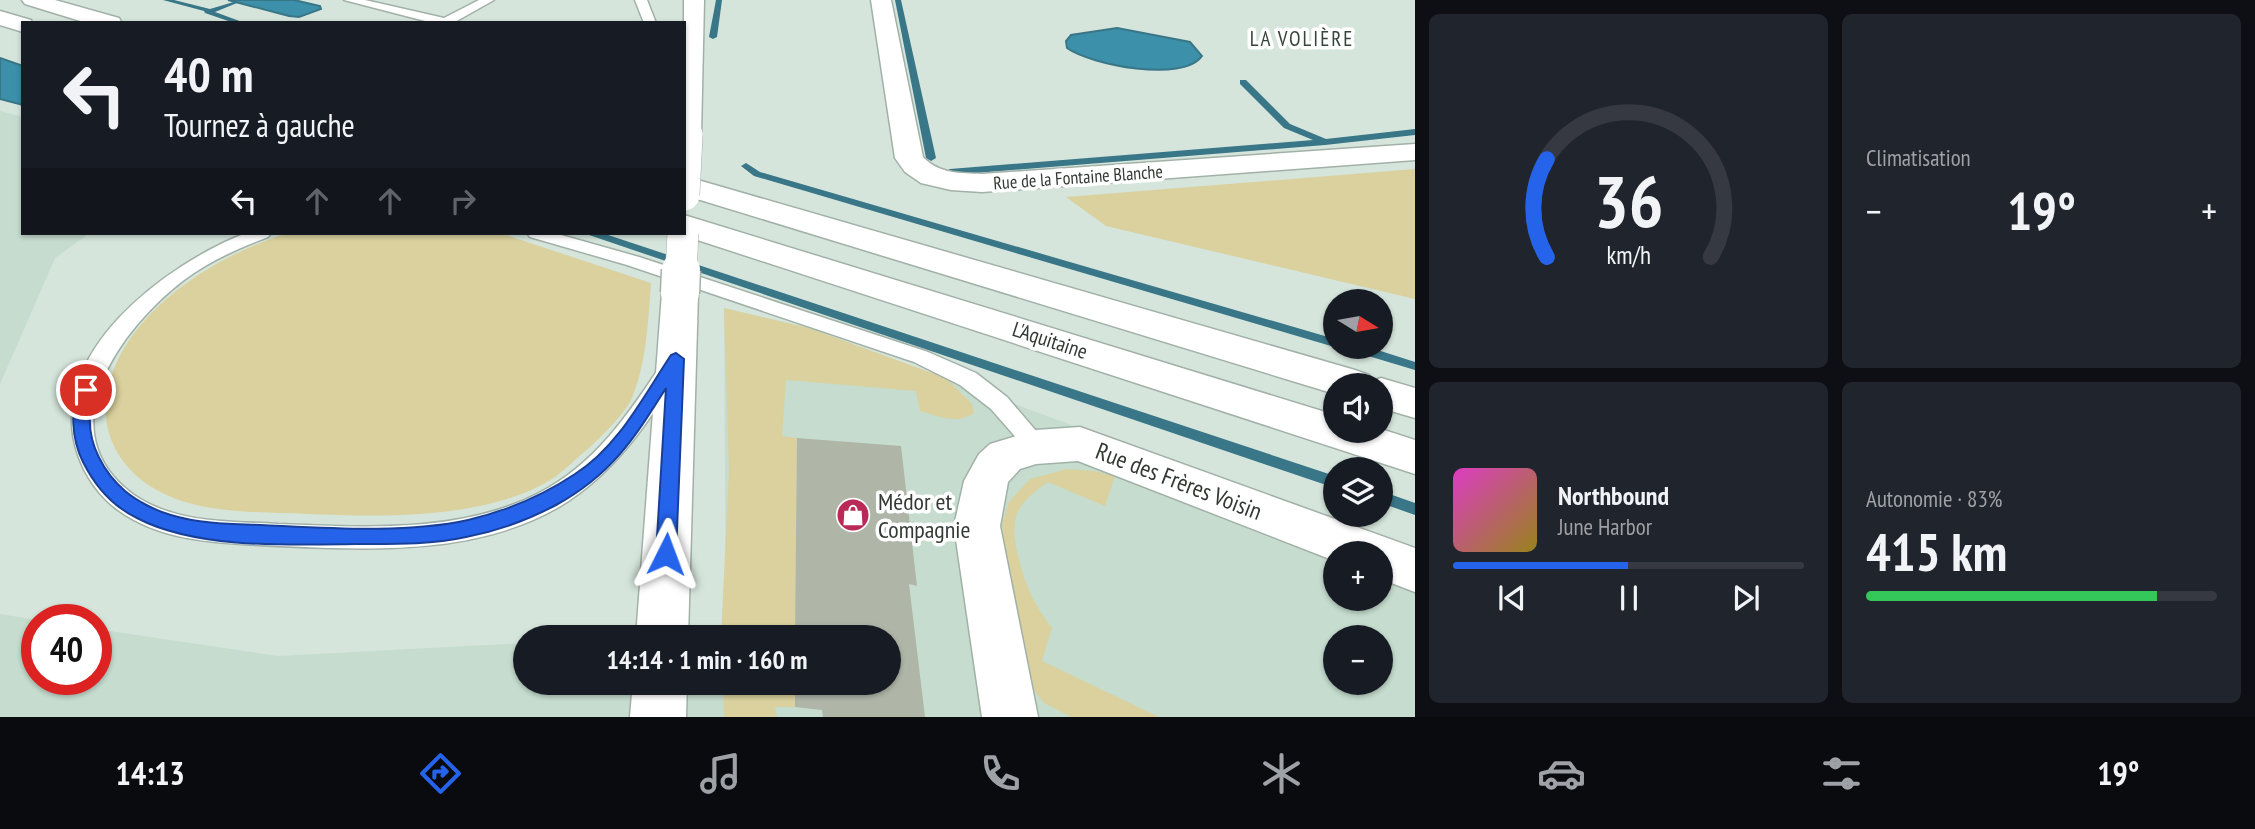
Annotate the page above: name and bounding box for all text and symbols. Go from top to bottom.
district label: LA VOLIÈRE [1250,25,1354,52]
text: 40 m [164,42,253,106]
icon: left [49,49,140,140]
text: Tournez à gauche [164,104,355,146]
text: Climatisation [1866,143,1971,172]
text: 36 [1594,153,1663,247]
street label: Rue de la Fontaine Blanche [992,160,1164,194]
text: 19° [2007,177,2076,244]
icon: left [225,182,263,220]
icon: ahead [298,182,336,220]
icon: ahead [371,182,409,220]
icon: right [444,182,482,220]
text: − [1866,186,1882,235]
text: + [2201,186,2217,235]
text: km/h [1606,239,1651,271]
north arrow [1323,289,1393,359]
map controls [1323,289,1393,695]
street label: L'Aquitaine [1009,315,1091,365]
pin [56,360,116,420]
icon: arrive [67,371,105,409]
button: sound [1323,373,1393,443]
street label: Rue des Frères Voisin [1092,435,1266,527]
button: layers [1323,457,1393,527]
text: Northbound [1558,479,1669,512]
text: Autonomie · 83% [1866,484,2002,513]
place label: Médor et Compagnie [878,486,970,545]
shop icon: Médor et Compagnie [834,496,872,534]
text: June Harbor [1558,512,1652,541]
position arrow [629,517,703,591]
text: 415 km [1866,518,2007,585]
button: + [1323,541,1393,611]
icon: previous [1493,579,1531,617]
icon: pause [1610,579,1648,617]
icon: next [1727,579,1765,617]
speed limit sign: 40 [21,604,112,695]
button: − [1323,625,1393,695]
text: 14:14 · 1 min · 160 m [607,643,807,676]
icon: directions [416,749,465,798]
icon: music [696,749,745,798]
icon: phone [976,749,1025,798]
icon: climate [1257,749,1306,798]
icon: car [1537,749,1586,798]
icon: filters [1817,749,1866,798]
text: 14:13 [116,752,185,794]
text: 19° [2097,752,2139,794]

